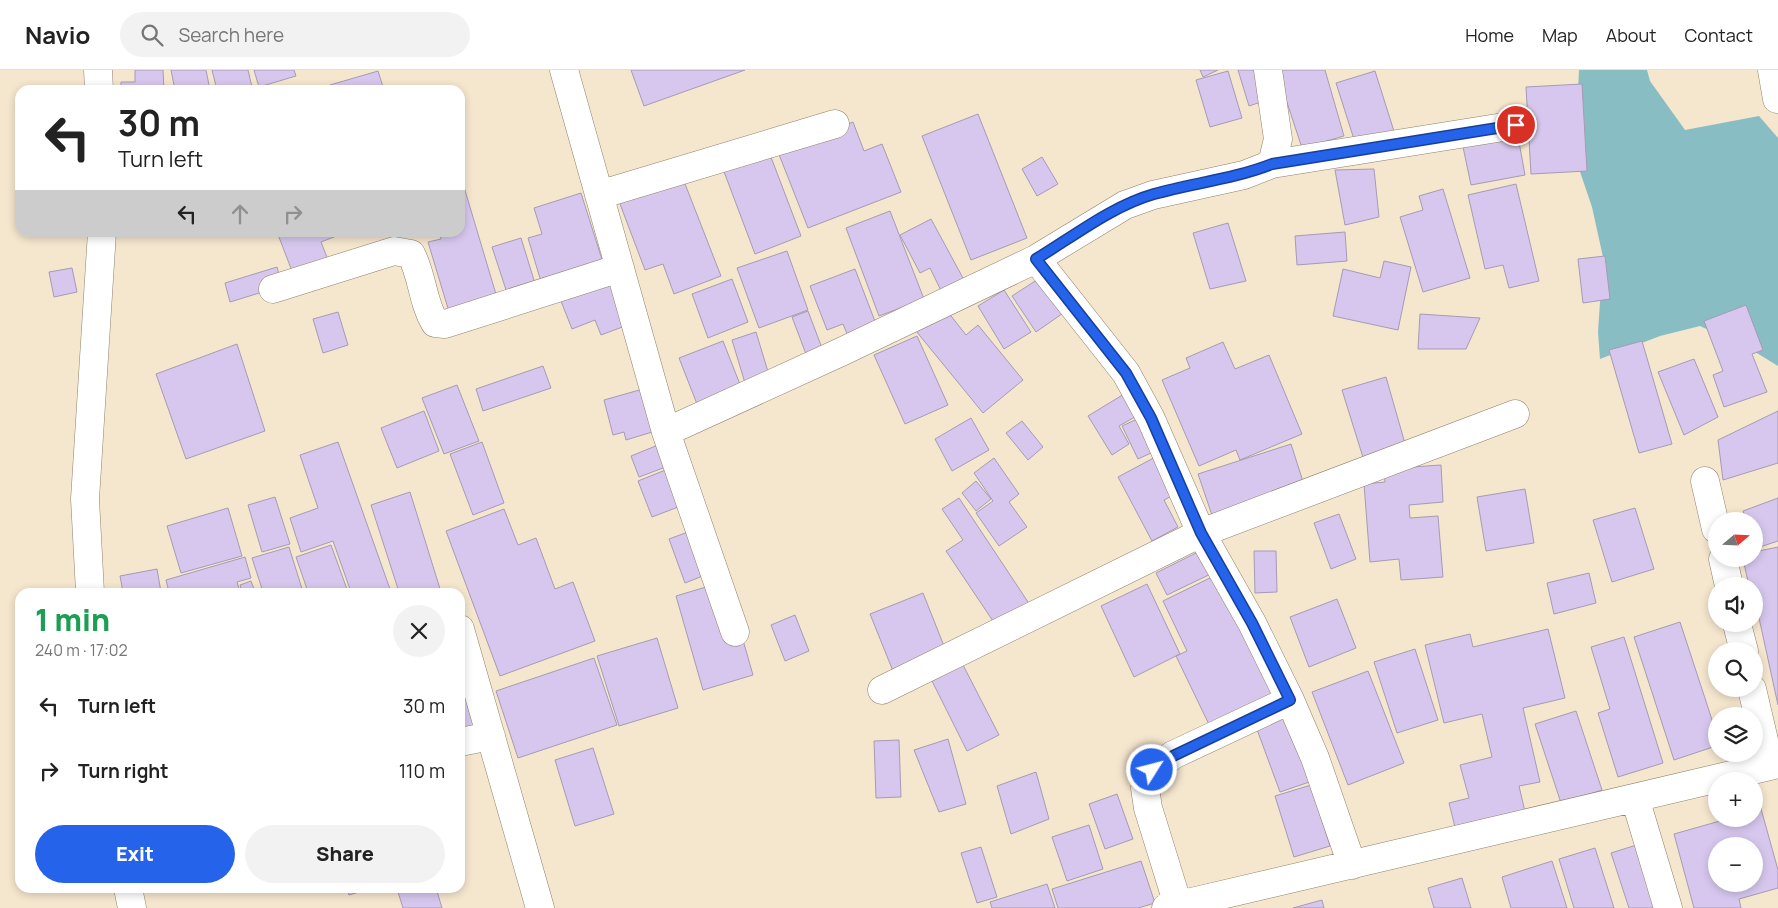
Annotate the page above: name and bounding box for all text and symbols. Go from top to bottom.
search box [120,12,470,57]
text: Navio [25,18,90,51]
icon: search [138,21,166,49]
text: Search here [178,22,284,48]
text: Home [1465,23,1514,47]
text: Map [1542,23,1578,47]
text: About [1606,23,1656,47]
text: Contact [1684,23,1753,47]
text: 30 m [118,99,200,147]
pin [1495,104,1537,146]
icon: left [35,105,100,170]
icon: arrive [1502,111,1530,139]
text: Turn left [118,144,203,174]
icon: left [173,200,201,228]
icon: ahead [226,200,254,228]
icon: right [279,200,307,228]
north arrow [1708,512,1762,568]
map controls [1708,512,1763,892]
button: sound [1708,577,1763,632]
text: 1 min [35,599,110,640]
button: close [393,605,445,657]
text: 240 m · 17:02 [35,639,128,661]
button: search [1708,642,1763,697]
icon: left [35,692,63,720]
text: Turn left [78,693,156,719]
text: 30 m [403,693,445,719]
button: layers [1708,707,1763,762]
position arrow [1125,743,1177,795]
icon: right [35,757,63,785]
text: Turn right [78,758,168,784]
text: 110 m [399,758,445,784]
button: + [1708,772,1763,827]
button: Exit [35,825,235,883]
button: Share [245,825,445,883]
button: − [1708,837,1763,892]

